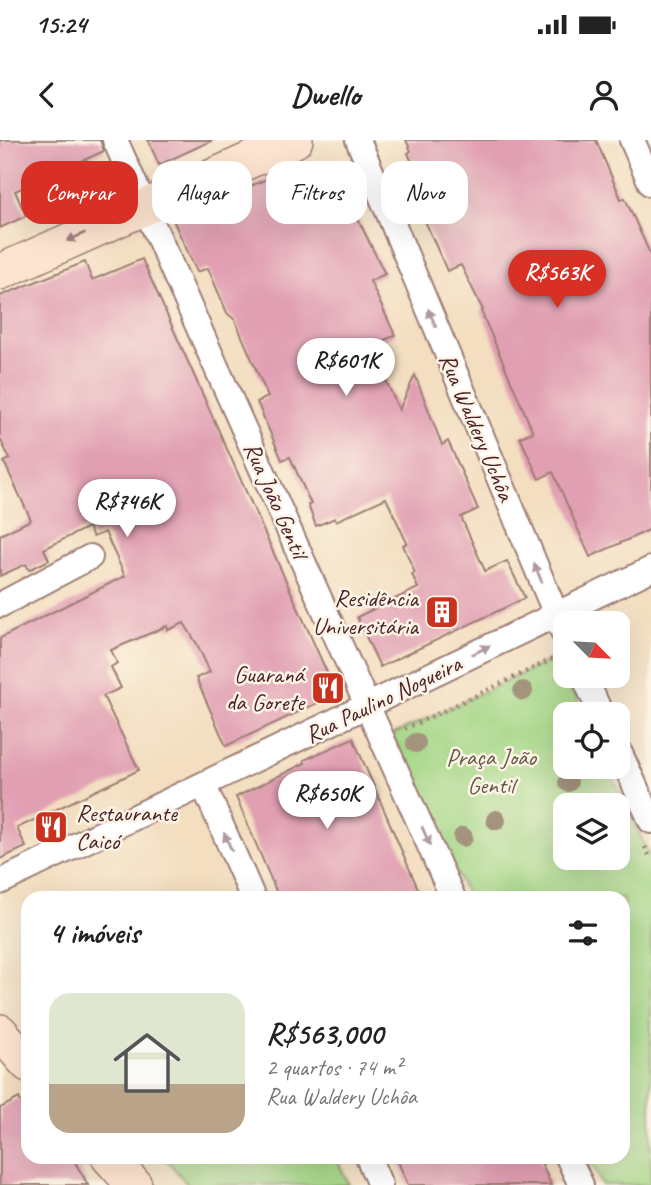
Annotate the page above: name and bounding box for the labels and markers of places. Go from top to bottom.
pin: R$563K [500,250,614,310]
pin: R$601K [289,338,403,398]
pin: R$746K [70,480,184,539]
place label: Residência Universitária [313,583,419,641]
building icon: Residência Universitária [423,593,461,631]
place label: Guaraná da Gorete [226,659,307,717]
restaurant icon: Guaraná da Gorete [309,669,347,707]
pin: R$650K [270,772,384,831]
place label: Restaurante Caicó [76,798,179,856]
restaurant icon: Restaurante Caicó [32,808,70,846]

